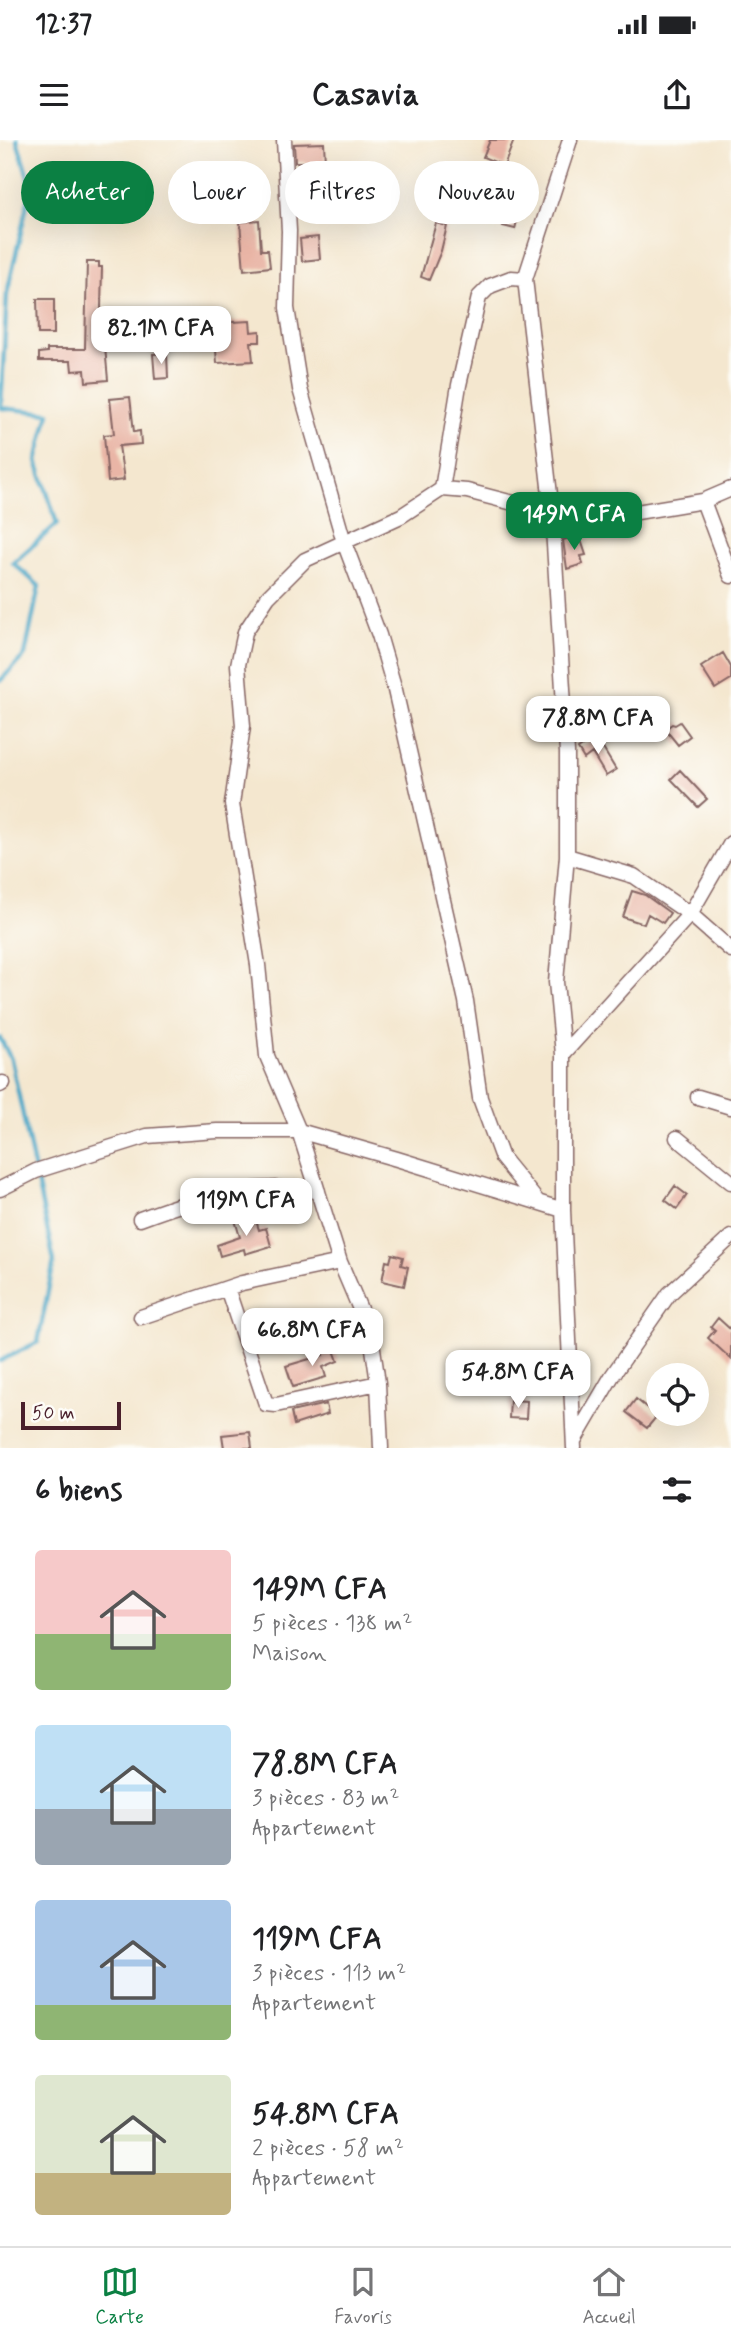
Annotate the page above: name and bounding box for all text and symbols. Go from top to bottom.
text: 12:37 [35,8,92,42]
text: Casavia [312,74,419,116]
icon: menu [35,76,73,114]
icon: share [658,76,696,114]
chip: Acheter [21,161,154,224]
chip: Louer [168,161,271,224]
chip: Filtres [285,161,400,224]
chip: Nouveau [414,161,539,224]
pin: 82.1M CFA [81,306,241,366]
text: 82.1M CFA [107,314,215,344]
pin: 149M CFA [502,492,646,552]
text: 149M CFA [522,500,626,530]
pin: 78.8M CFA [518,696,678,756]
text: 78.8M CFA [542,704,654,734]
pin: 119M CFA [174,1178,318,1238]
text: 119M CFA [196,1186,296,1216]
pin: 66.8M CFA [232,1308,392,1368]
text: 66.8M CFA [257,1316,367,1346]
pin: 54.8M CFA [438,1350,598,1410]
text: 54.8M CFA [461,1358,575,1388]
map controls [646,1363,709,1426]
button: locate [646,1363,709,1426]
scale bar [21,1399,121,1431]
text: 50 m [32,1401,75,1426]
text: 6 biens [35,1471,122,1510]
icon: filters [658,1471,696,1509]
text: 149M CFA [252,1570,387,1609]
icon: home [91,1578,175,1662]
text: 5 pièces · 138 m² [252,1609,413,1639]
text: Maison [252,1639,327,1669]
text: 78.8M CFA [252,1745,398,1784]
icon: home [91,1753,175,1837]
text: 3 pièces · 83 m² [252,1784,399,1814]
text: Appartement [252,1814,376,1844]
text: 119M CFA [252,1920,382,1959]
icon: home [91,1928,175,2012]
text: 3 pièces · 113 m² [252,1959,406,1989]
text: Appartement [252,1989,376,2019]
text: 54.8M CFA [252,2095,399,2134]
icon: home [91,2103,175,2187]
text: 2 pièces · 58 m² [252,2134,404,2164]
text: Appartement [252,2164,376,2194]
tab: Carte [95,2263,144,2330]
tab: Favoris [334,2263,392,2330]
tab: Accueil [582,2263,636,2330]

